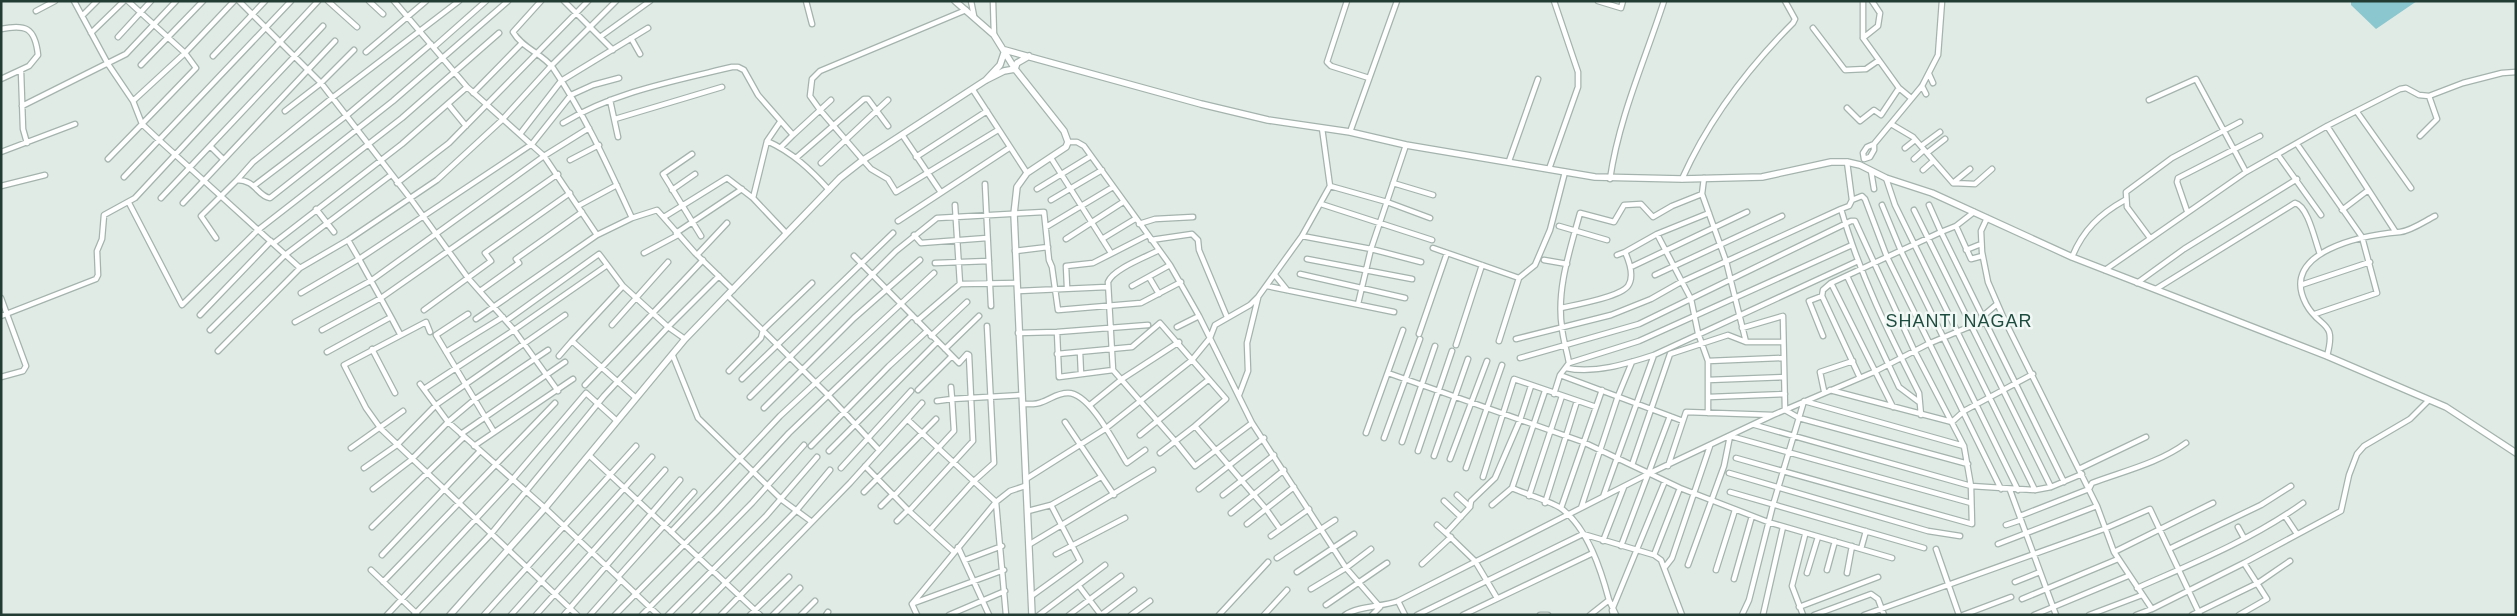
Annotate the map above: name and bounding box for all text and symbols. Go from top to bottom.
district label: SHANTI NAGAR [1885,311,2033,331]

